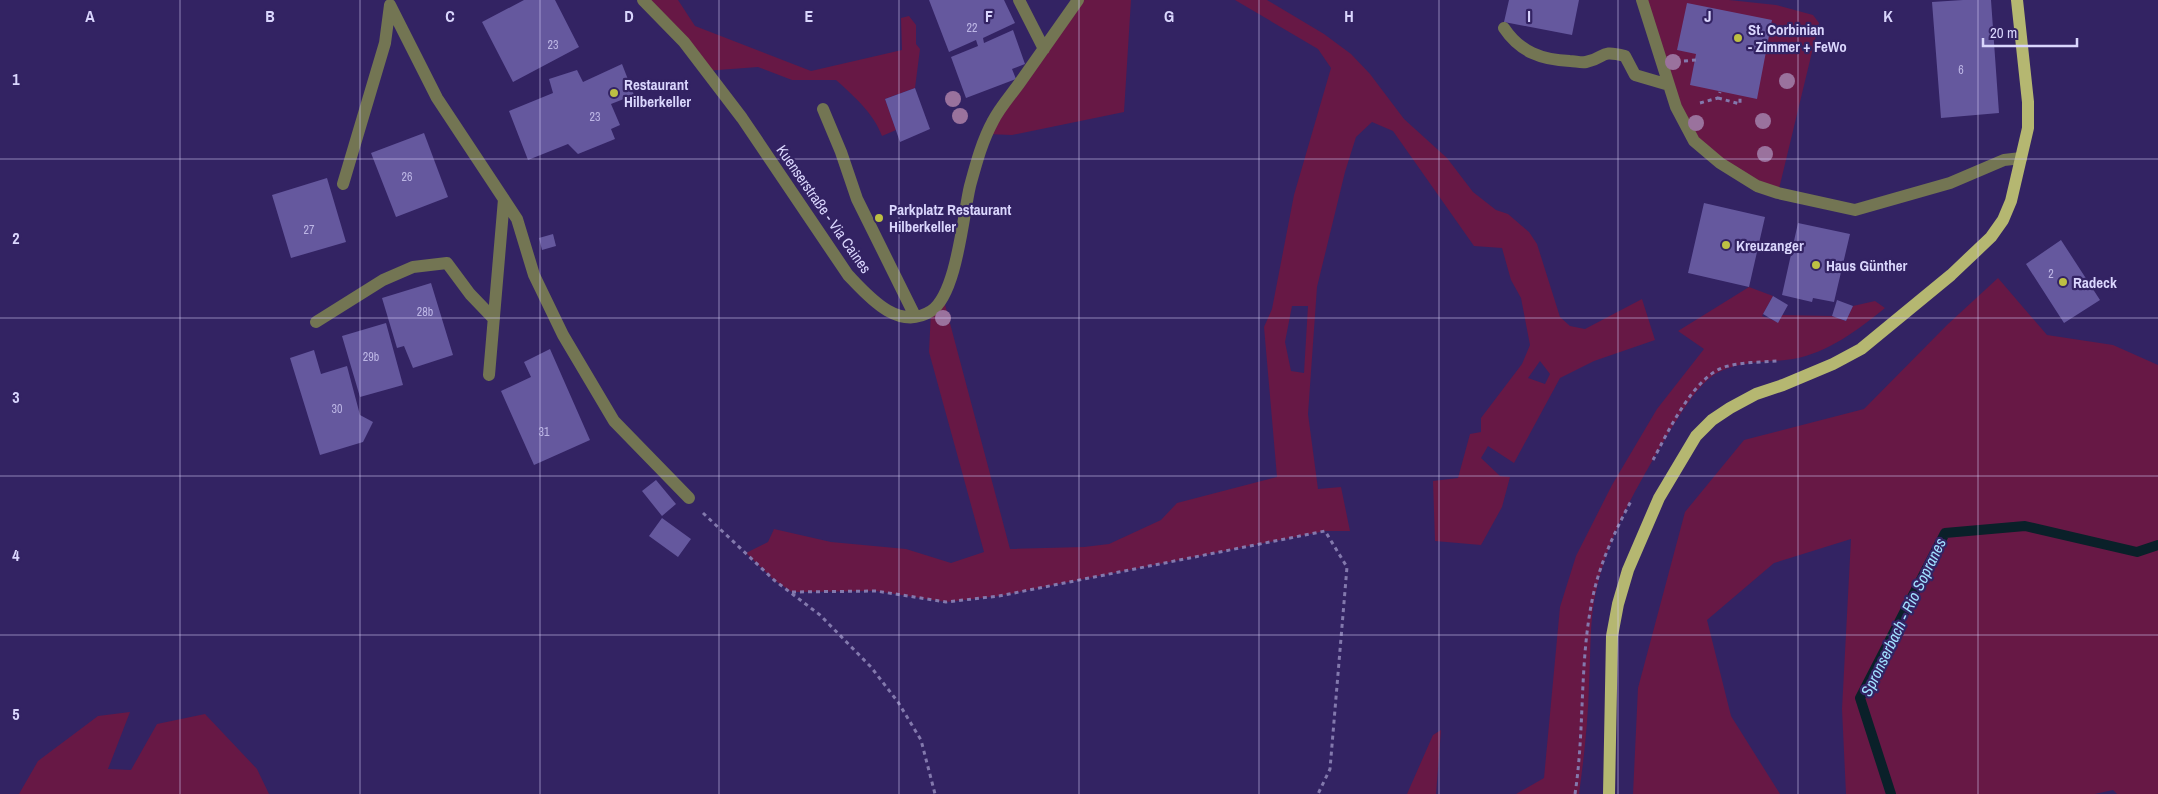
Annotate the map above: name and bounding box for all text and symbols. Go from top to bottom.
text: A [85,5,95,27]
text: B [265,5,275,27]
text: C [445,5,455,27]
text: D [624,5,634,27]
text: E [805,5,814,27]
text: F [985,5,993,27]
text: G [1164,5,1174,27]
text: H [1344,5,1354,27]
text: I [1527,5,1531,27]
text: J [1704,5,1712,27]
text: K [1883,5,1893,27]
scale bar [1983,15,2077,47]
place label: St. Corbinian - Zimmer + FeWo [1748,19,1847,57]
house number: 22 [967,20,977,36]
text: 20 m [1990,22,2017,43]
marker: St. Corbinian - Zimmer + FeWo [1732,32,1744,44]
house number: 23 [548,37,558,53]
house number: 6 [1958,62,1964,78]
text: 1 [12,68,20,90]
place label: Restaurant Hilberkeller [624,74,691,112]
marker: Restaurant Hilberkeller [608,87,620,99]
house number: 23 [590,109,600,125]
street label: Kuenserstraße - Via Caines [772,141,876,277]
house number: 26 [402,169,412,185]
place label: Parkplatz Restaurant Hilberkeller [889,199,1011,237]
marker: Parkplatz Restaurant Hilberkeller [873,212,885,224]
house number: 27 [304,222,315,238]
text: 2 [12,227,20,249]
place label: Kreuzanger [1736,235,1804,256]
marker: Kreuzanger [1720,239,1732,251]
place label: Haus Günther [1826,255,1908,276]
marker: Haus Günther [1810,259,1822,271]
house number: 2 [2048,266,2054,282]
place label: Radeck [2073,272,2117,293]
marker: Radeck [2057,276,2069,288]
house number: 28b [417,304,433,320]
house number: 29b [363,349,379,365]
text: 3 [12,386,20,408]
house number: 30 [332,401,342,417]
house number: 31 [539,424,550,440]
water label: Spronserbach - Rio Sopranes [1855,534,1951,700]
text: 4 [12,544,20,566]
text: 5 [12,703,20,725]

